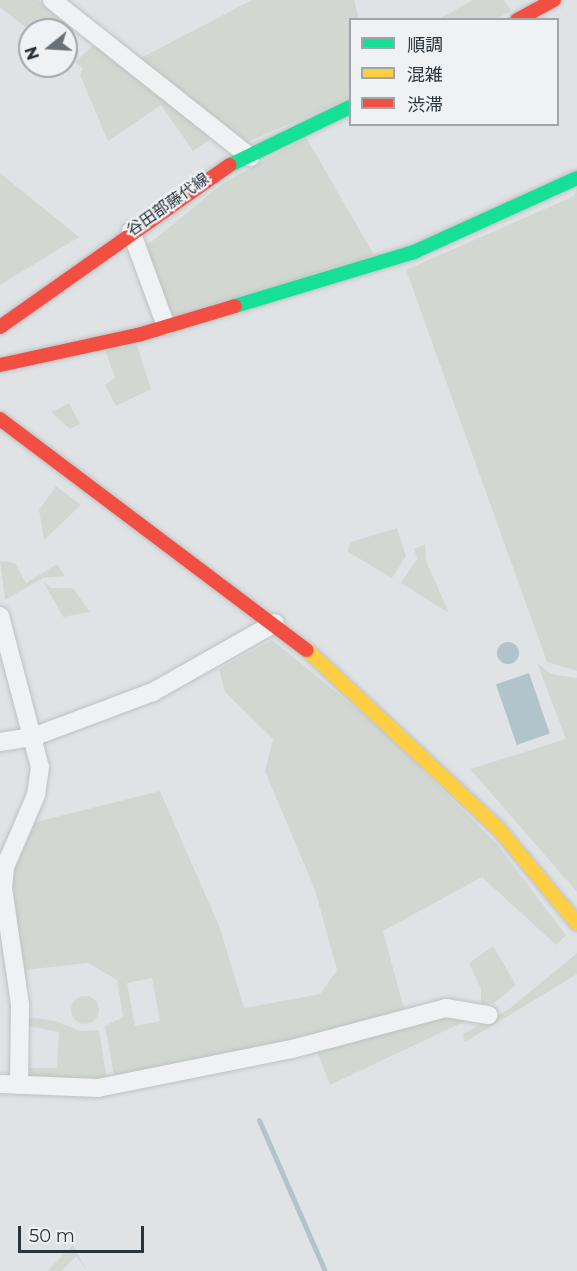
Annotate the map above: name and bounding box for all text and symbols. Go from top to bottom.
north arrow [18,18,78,78]
legend [349,18,559,126]
text: 順調 [407,34,443,56]
text: N [21,44,43,62]
text: 混雑 [407,64,443,86]
text: 渋滞 [407,94,443,116]
street label: 谷田部藤代線 [123,170,213,240]
scale bar [21,1214,147,1252]
text: 50 m [29,1225,75,1247]

